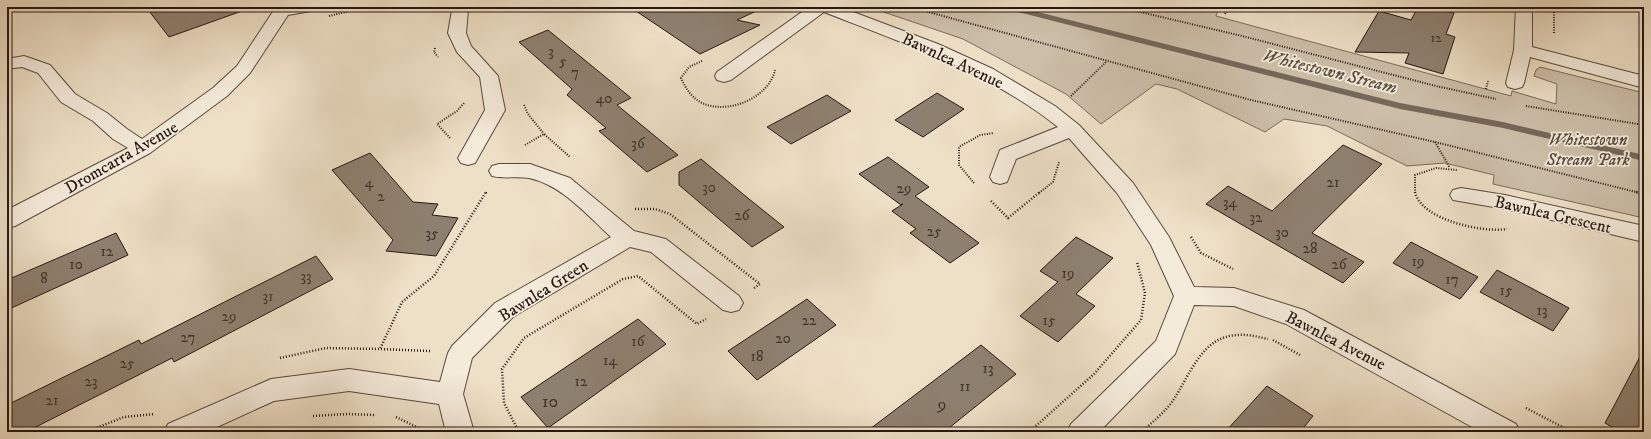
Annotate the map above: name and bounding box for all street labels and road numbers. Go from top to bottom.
street label: Bawnlea Avenue [898,28,1007,94]
street label: Dromcarra Avenue [61,117,182,199]
street label: Bawnlea Crescent [1492,191,1614,239]
street label: Bawnlea Green [495,254,593,327]
street label: Bawnlea Avenue [1282,306,1389,376]

